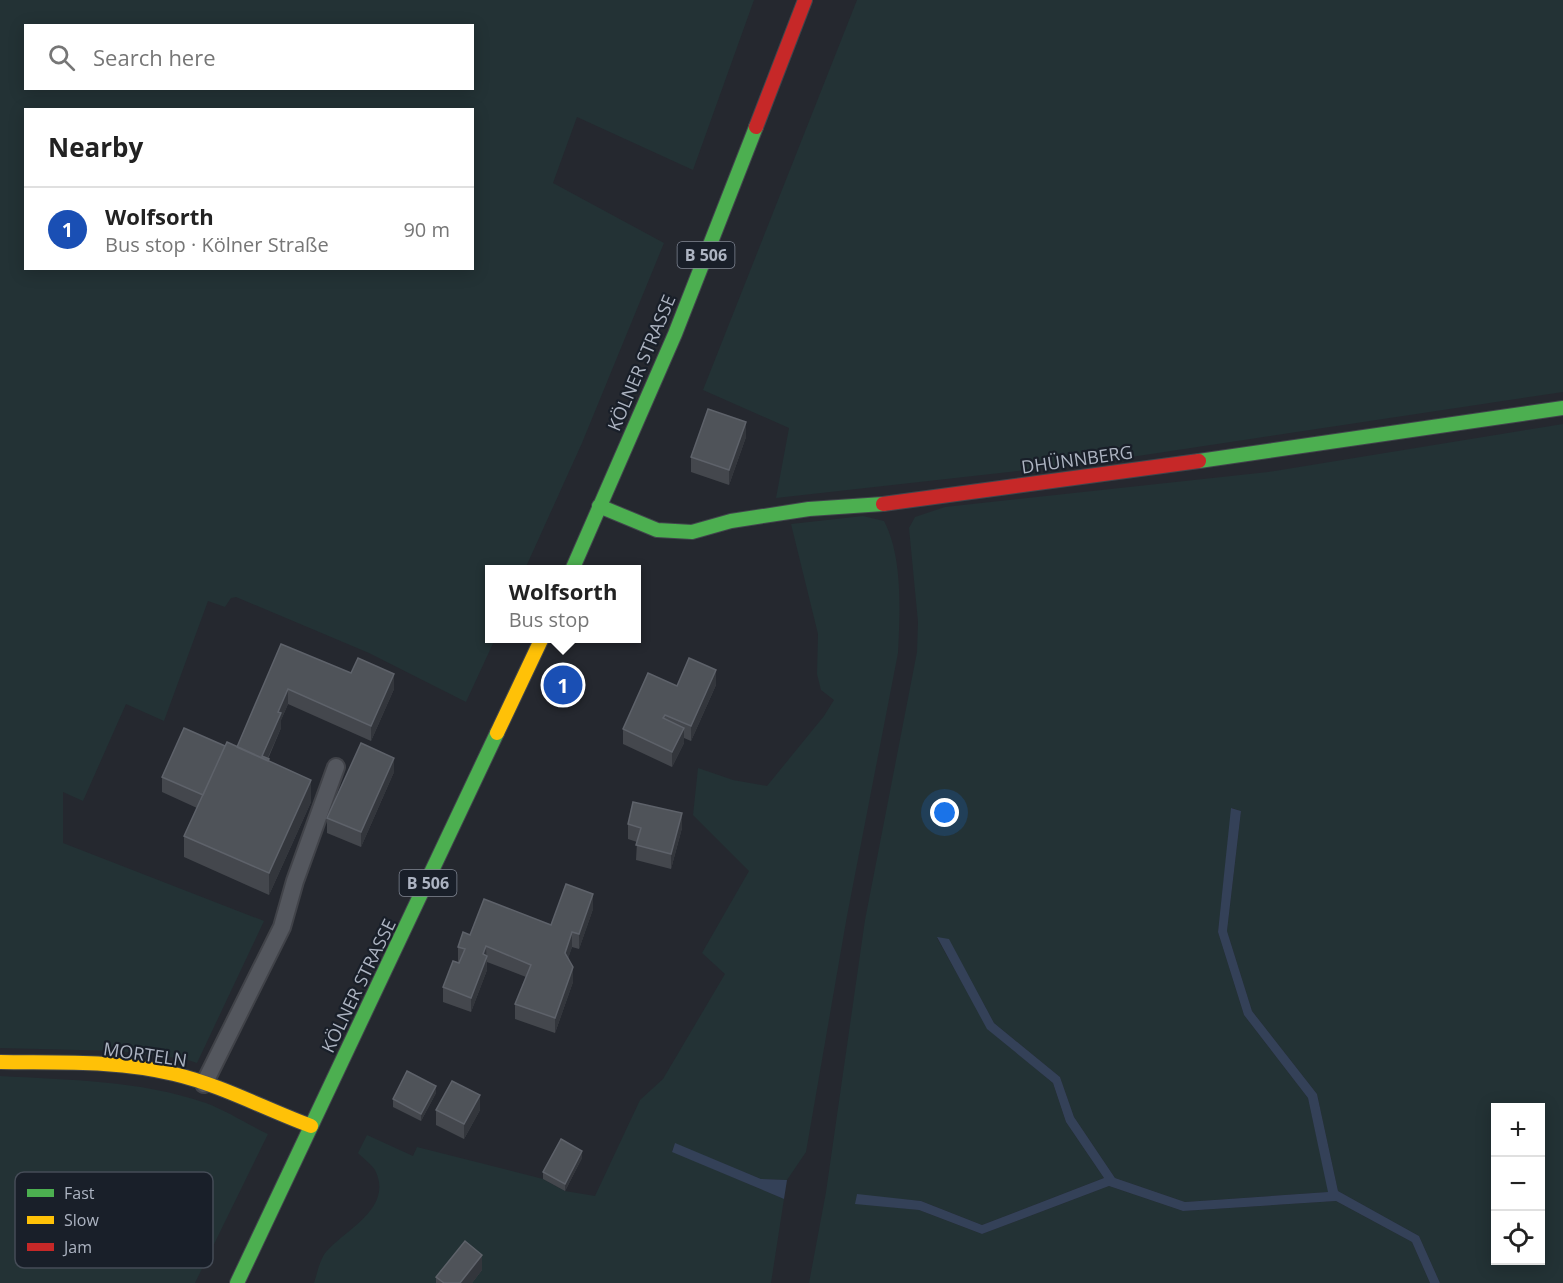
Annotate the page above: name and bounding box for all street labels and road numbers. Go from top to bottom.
road number: B 506 [678,242,734,268]
street label: KÖLNER STRASSE [602,291,681,434]
street label: DHÜNNBERG [1020,439,1134,479]
road number: B 506 [400,870,456,896]
street label: KÖLNER STRASSE [315,915,401,1056]
street label: MORTELN [102,1036,188,1072]

